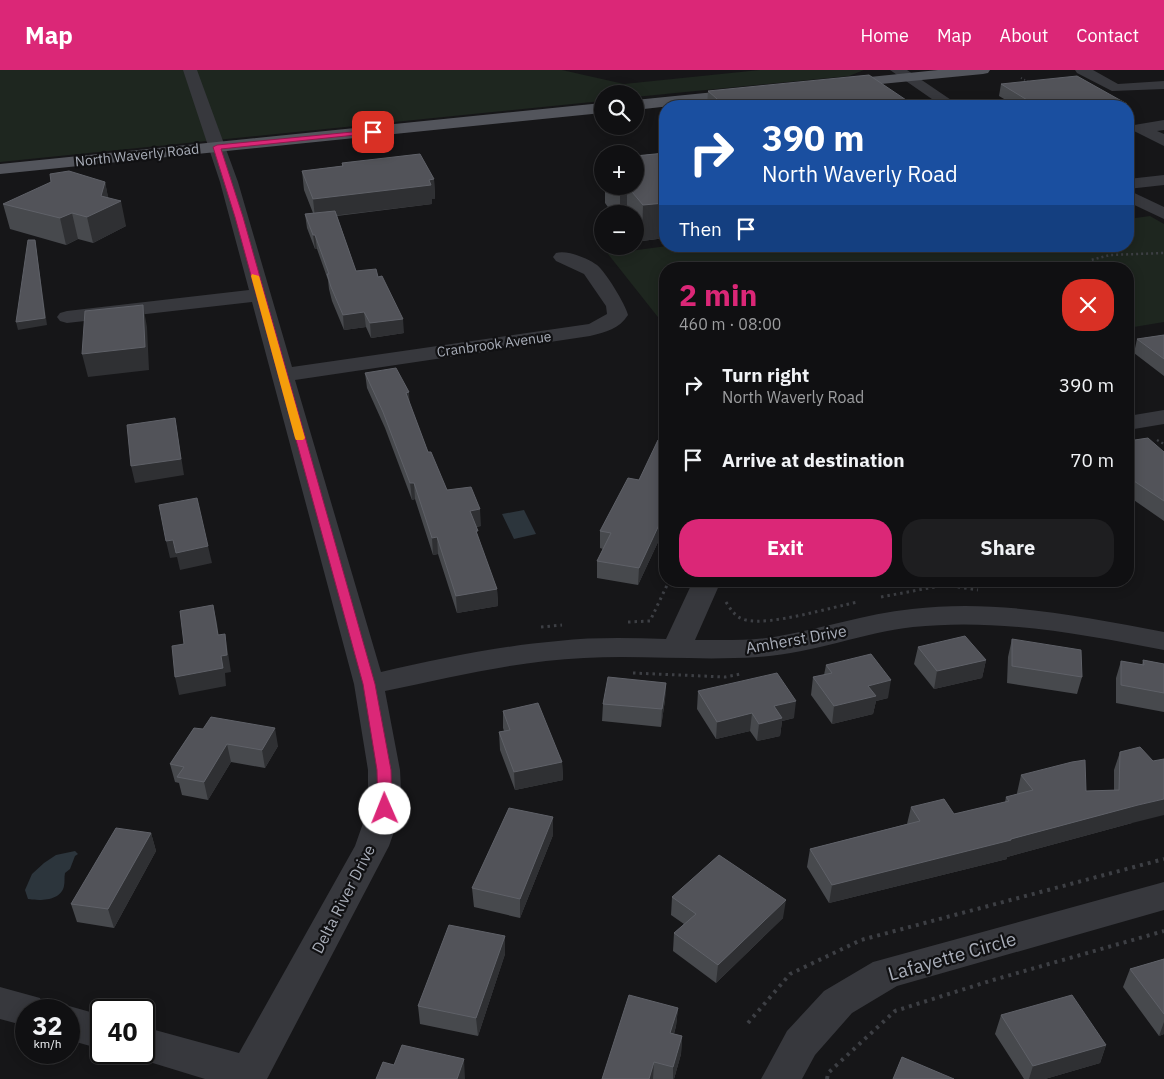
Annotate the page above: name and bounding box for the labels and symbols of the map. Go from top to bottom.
pin [352,111,394,153]
street label: North Waverly Road [74,140,200,170]
street label: Cranbrook Avenue [436,327,553,361]
street label: Amherst Drive [744,620,848,658]
position arrow [358,782,410,834]
street label: Delta River Drive [307,841,379,957]
street label: Lafayette Circle [885,926,1019,986]
speed limit sign: 40 [90,999,155,1064]

